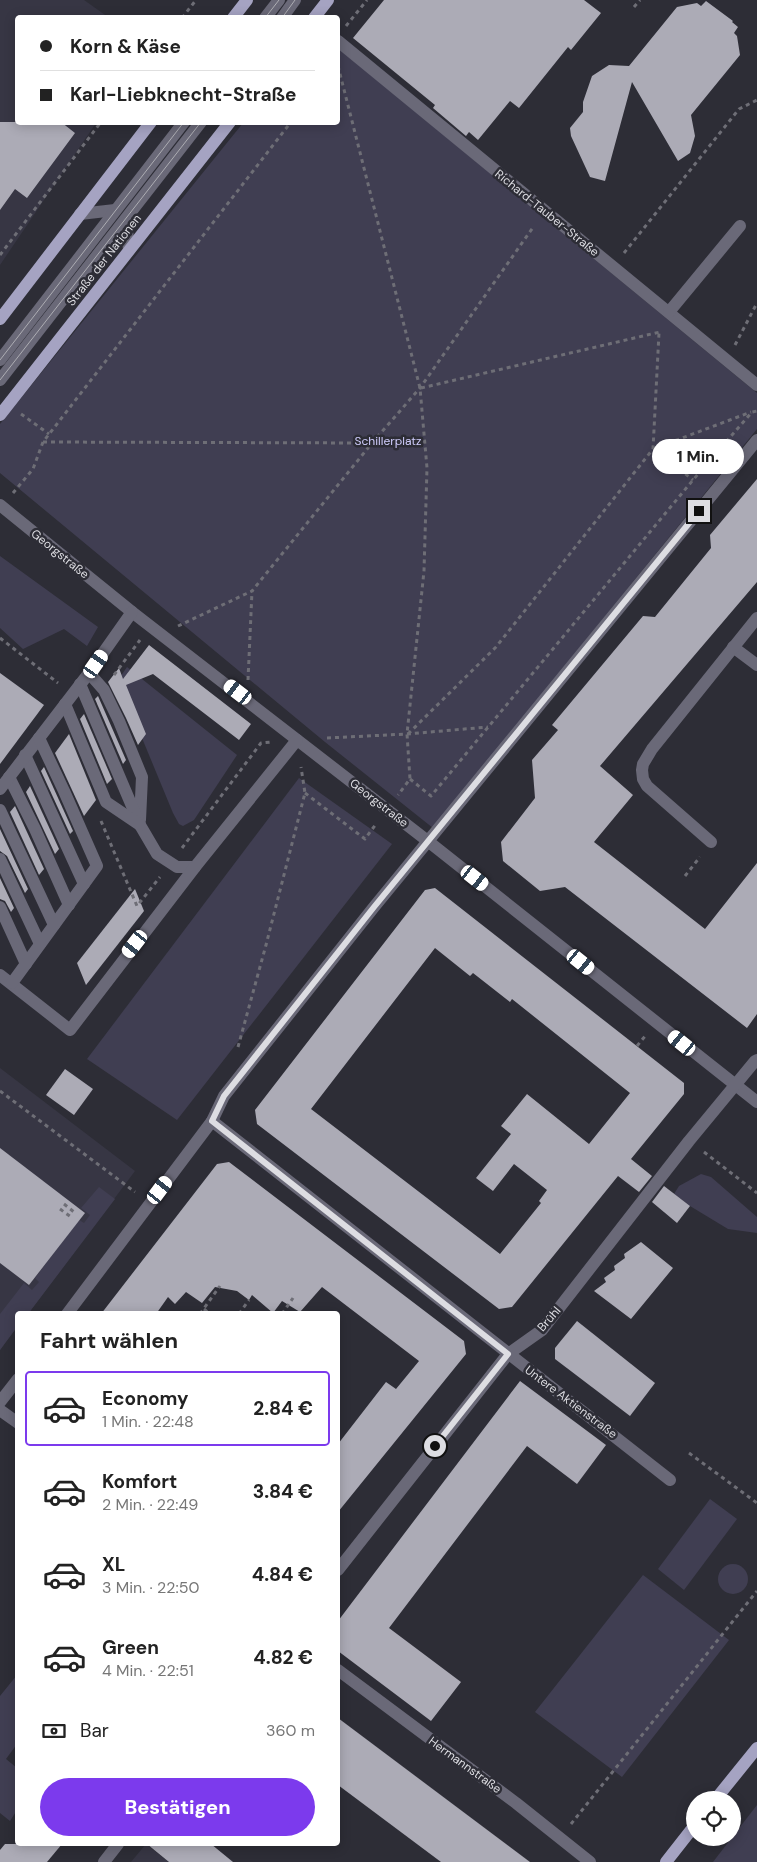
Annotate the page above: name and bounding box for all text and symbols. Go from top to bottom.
text: Korn & Käse [70,34,181,59]
text: Karl-Liebknecht-Straße [70,82,296,107]
street label: Richard-Tauber-Straße [492,166,603,260]
street label: Straße der Nationen [63,211,145,309]
park label: Schillerplatz [355,433,421,449]
callout: 1 Min. [653,438,745,474]
text: 1 Min. [677,446,719,467]
route end [688,500,710,522]
street label: Georgstraße [28,526,92,582]
car [81,647,110,681]
car [221,677,254,707]
street label: Georgstraße [346,775,412,831]
car [458,863,491,893]
car [119,928,150,960]
car [564,947,597,977]
car [665,1028,698,1058]
car [144,1174,175,1206]
street label: Brühl [534,1303,564,1335]
text: Fahrt wählen [40,1326,178,1355]
street label: Untere Aktienstraße [522,1362,621,1442]
icon: car [42,1386,87,1431]
text: Economy [102,1386,189,1411]
text: 2.84 € [253,1396,313,1421]
text: 1 Min. · 22:48 [102,1411,194,1432]
route start [424,1435,446,1457]
icon: car [42,1469,87,1514]
text: Komfort [102,1469,177,1494]
text: 3.84 € [253,1479,313,1504]
text: 2 Min. · 22:49 [102,1494,198,1515]
icon: car [42,1552,87,1597]
text: XL [102,1552,125,1577]
text: 4.84 € [252,1562,313,1587]
text: 3 Min. · 22:50 [102,1577,199,1598]
icon: car [42,1635,87,1680]
text: Green [102,1635,159,1660]
text: 4.82 € [253,1645,313,1670]
text: 4 Min. · 22:51 [102,1660,194,1681]
icon: cash [40,1717,68,1745]
text: Bar [80,1718,109,1743]
text: 360 m [266,1720,315,1741]
street label: Hermannstraße [425,1733,505,1797]
button: Bestätigen [40,1778,315,1836]
map controls [686,1791,741,1846]
button: locate [686,1791,741,1846]

